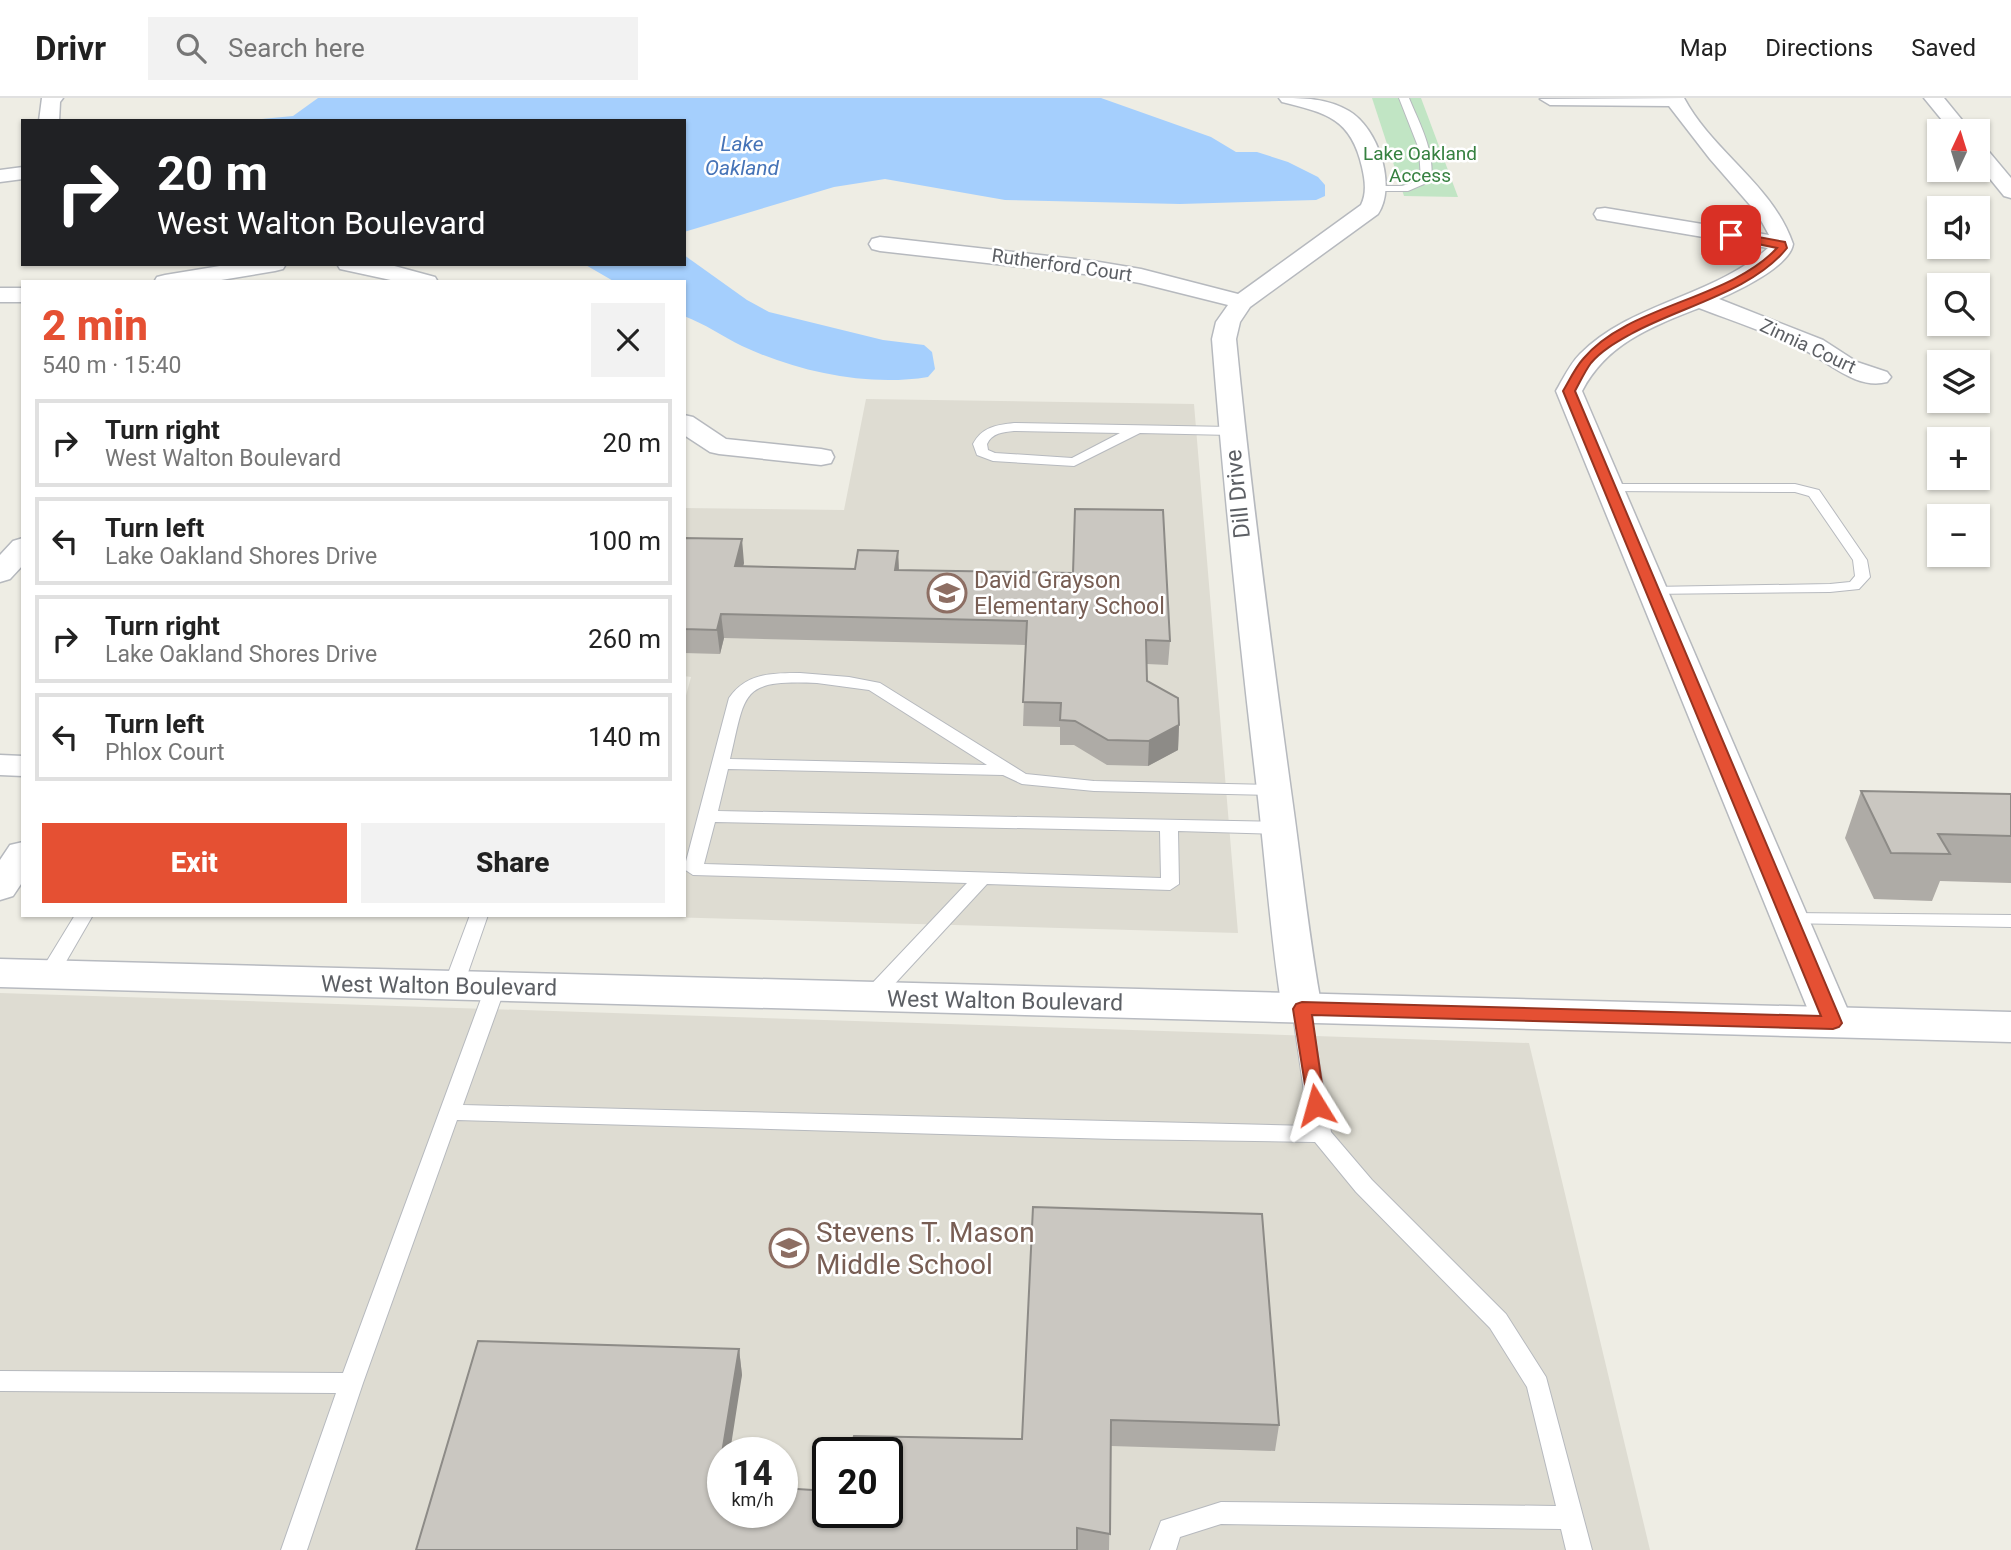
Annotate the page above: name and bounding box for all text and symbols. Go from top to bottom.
search box [148,17,638,80]
text: Drivr [35,29,106,68]
icon: search [172,29,210,67]
text: Search here [228,33,365,63]
text: Map [1680,34,1727,62]
text: Directions [1765,34,1873,62]
text: Saved [1911,34,1976,62]
north arrow [1927,119,1990,182]
map controls [1927,119,1990,567]
water label: Lake Oakland [705,132,780,180]
park label: Lake Oakland Access [1363,142,1477,187]
text: 20 m [157,145,268,202]
icon: right [42,147,133,238]
button: sound [1927,196,1990,259]
text: West Walton Boulevard [157,204,486,242]
pin [1701,205,1761,265]
icon: arrive [1712,216,1750,254]
street label: Rutherford Court [990,244,1134,286]
button: search [1927,273,1990,336]
text: 2 min [42,301,148,350]
button: close [591,303,665,377]
street label: Zinnia Court [1756,314,1860,378]
button: layers [1927,350,1990,413]
text: 540 m · 15:40 [42,352,181,379]
text: Turn right [105,415,220,445]
icon: right [46,424,84,462]
button: + [1927,427,1990,490]
text: 20 m [603,428,661,458]
text: West Walton Boulevard [105,445,341,472]
street label: Dill Drive [1220,448,1256,540]
button: − [1927,504,1990,567]
text: Turn left [105,513,204,543]
icon: left [46,522,84,560]
text: 100 m [588,526,661,556]
text: Lake Oakland Shores Drive [105,543,377,570]
place label: David Grayson Elementary School [974,567,1165,620]
school or university icon: David Grayson Elementary School [926,572,968,614]
text: Turn right [105,611,220,641]
icon: right [46,620,84,658]
text: 260 m [588,624,661,654]
text: Lake Oakland Shores Drive [105,641,377,668]
text: Turn left [105,709,204,739]
icon: left [46,718,84,756]
text: 140 m [588,722,661,752]
text: Phlox Court [105,739,224,766]
button: Exit [42,823,347,903]
button: Share [361,823,665,903]
street label: West Walton Boulevard [321,970,557,1002]
street label: West Walton Boulevard [887,985,1123,1017]
position arrow [1279,1068,1353,1142]
place label: Stevens T. Mason Middle School [816,1216,1035,1281]
school or university icon: Stevens T. Mason Middle School [768,1227,810,1269]
speed limit sign: 20 [812,1437,903,1528]
text: 14 [732,1453,773,1494]
text: km/h [731,1489,774,1510]

